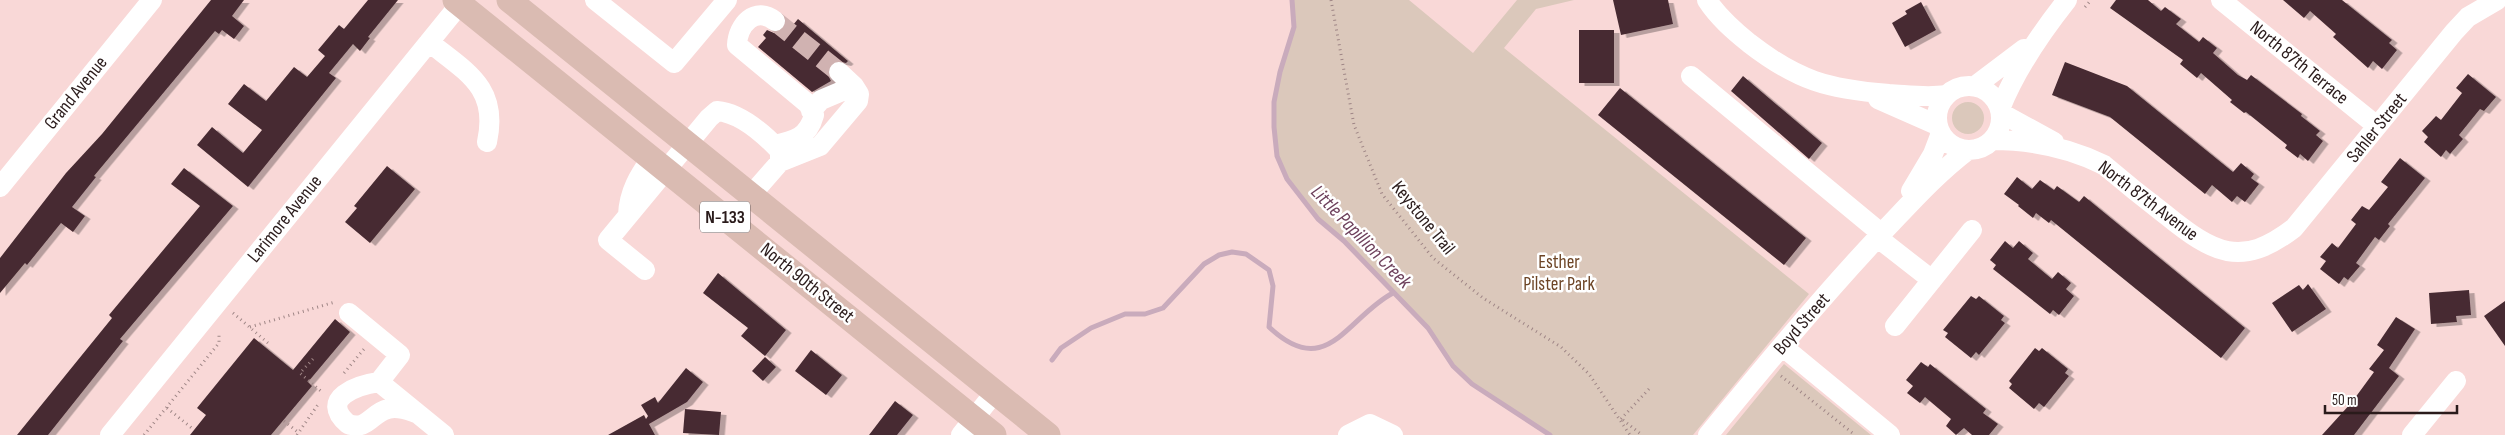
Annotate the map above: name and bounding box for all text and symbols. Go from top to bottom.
street label: North 87th Terrace [2245,16,2353,110]
street label: Grand Avenue [40,52,112,134]
street label: Sahler Street [2342,88,2412,168]
street label: North 87th Avenue [2093,156,2203,246]
street label: Larimore Avenue [243,171,327,267]
street label: Keystone Trail [1386,177,1460,259]
water label: Little Papillion Creek [1306,180,1417,294]
road number: N-133 [700,202,750,232]
street label: North 90th Street [755,238,859,328]
park label: Esther Pilster Park [1523,251,1595,296]
street label: Boyd Street [1769,288,1835,360]
scale bar [2325,382,2458,414]
text: 50 m [2332,391,2357,410]

